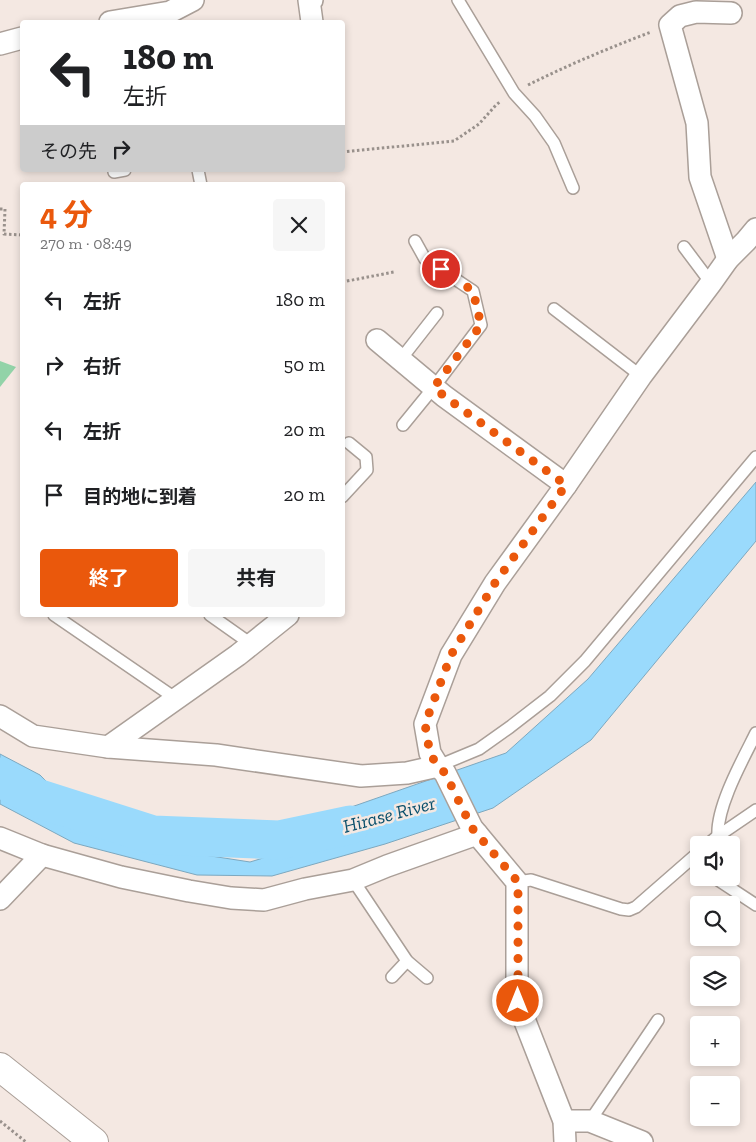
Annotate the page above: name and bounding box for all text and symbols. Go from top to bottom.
text: 180 m [123,36,213,78]
icon: left [40,40,105,105]
text: 左折 [123,83,167,110]
icon: right [107,135,135,163]
text: その先 [40,140,97,163]
text: 4 分 [40,197,93,233]
button: close [273,199,325,251]
text: 270 m · 08:49 [40,234,132,253]
pin [420,248,462,290]
icon: arrive [427,255,455,283]
icon: left [40,286,68,314]
text: 180 m [276,288,325,311]
text: 左折 [83,290,121,313]
icon: right [40,351,68,379]
text: 50 m [284,353,325,376]
text: 右折 [83,355,121,378]
icon: left [40,416,68,444]
text: 20 m [284,418,325,441]
text: 左折 [83,420,121,443]
icon: arrive [40,481,68,509]
text: 20 m [284,483,325,506]
text: 目的地に到着 [83,485,197,508]
button: 終了 [40,549,178,607]
button: 共有 [188,549,325,607]
water label: Hirase River [340,791,438,838]
map controls [690,836,740,1126]
button: sound [690,836,740,886]
button: search [690,896,740,946]
button: layers [690,956,740,1006]
position arrow [491,974,543,1026]
button: + [690,1016,740,1066]
button: − [690,1076,740,1126]

